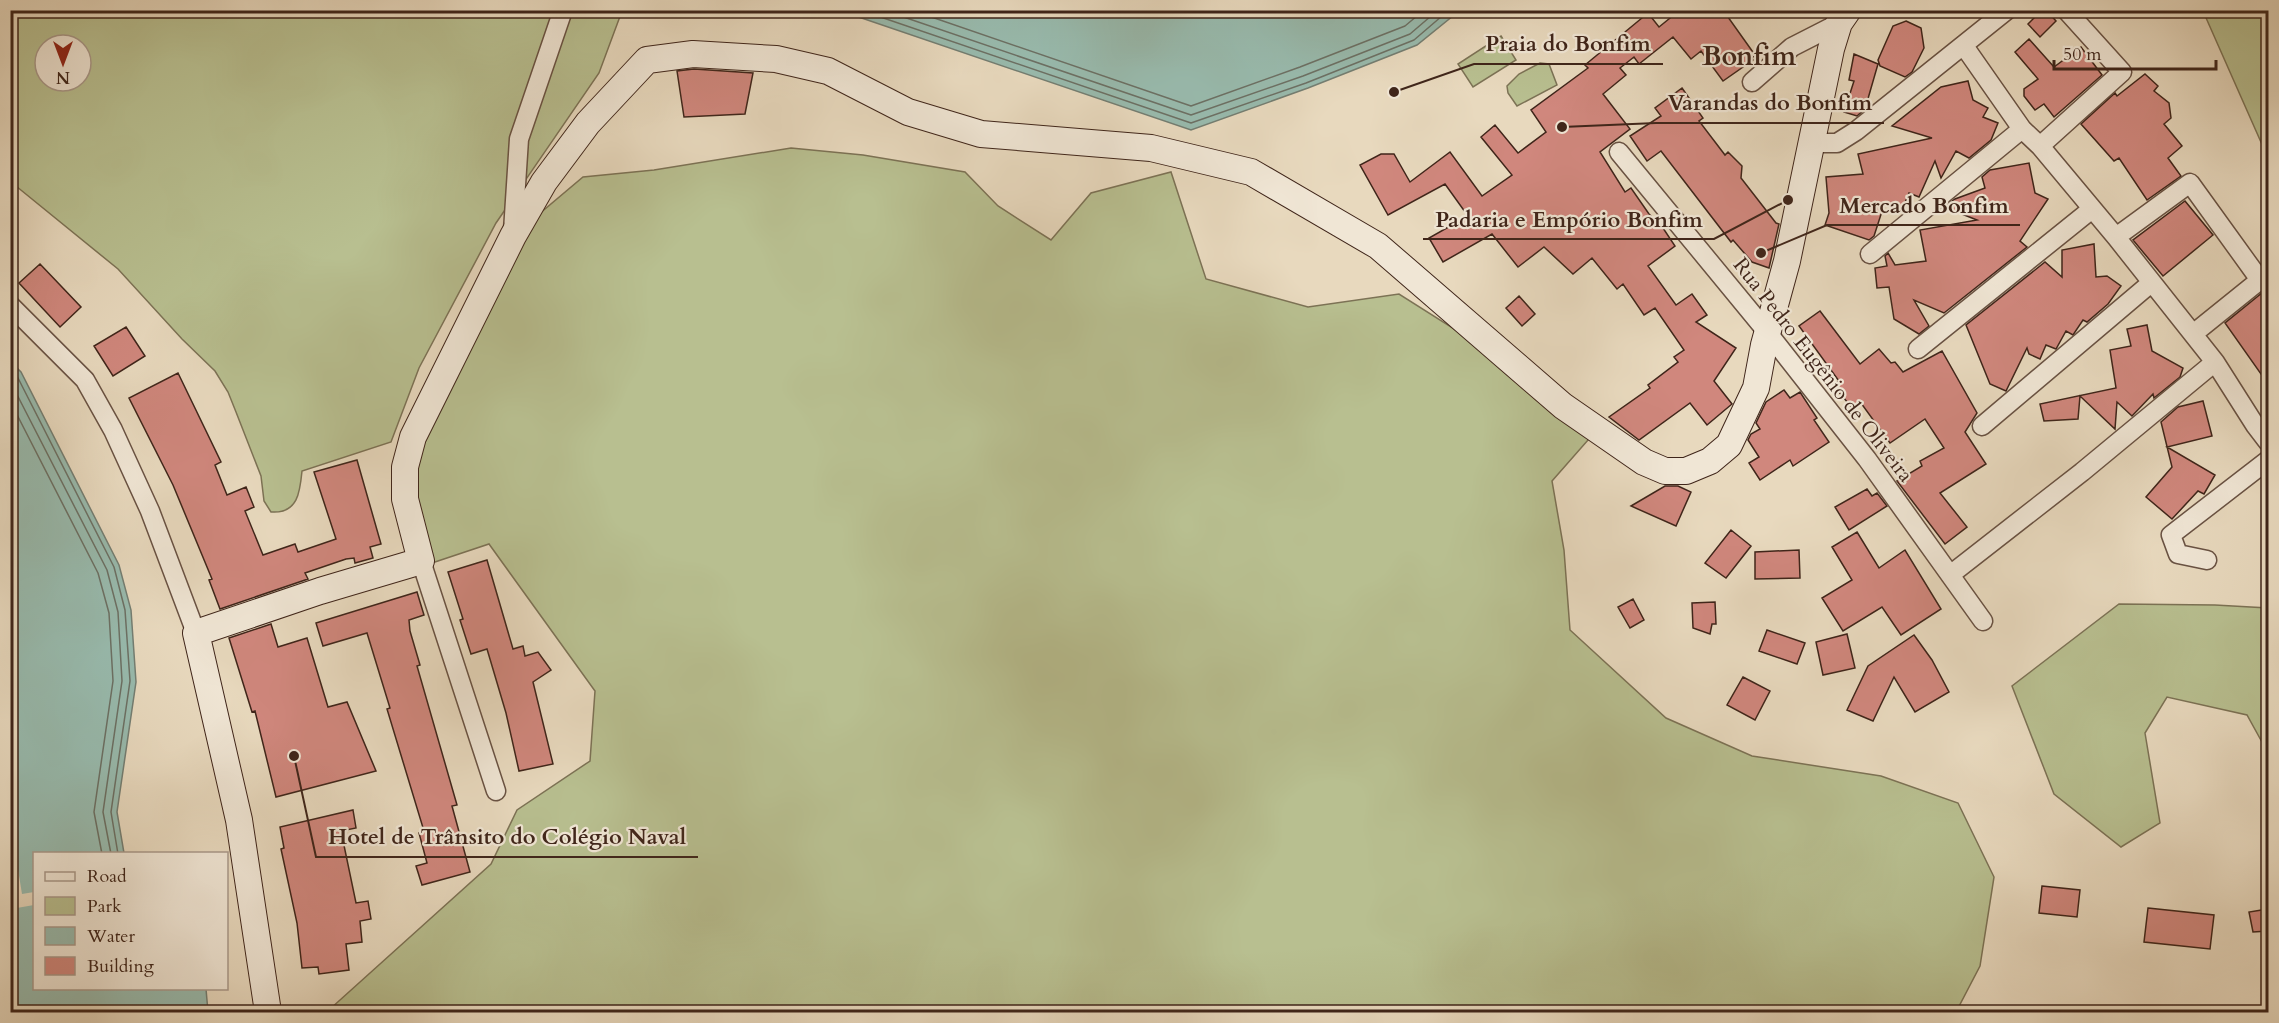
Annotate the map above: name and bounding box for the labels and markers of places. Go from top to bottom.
callout: Praia do Bonfim [1474,24,1663,64]
callout: Varandas do Bonfim [1656,83,1884,123]
callout: Mercado Bonfim [1827,185,2020,225]
callout: Padaria e Empório Bonfim [1423,199,1714,239]
callout: Hotel de Trânsito do Colégio Naval [316,817,698,857]

